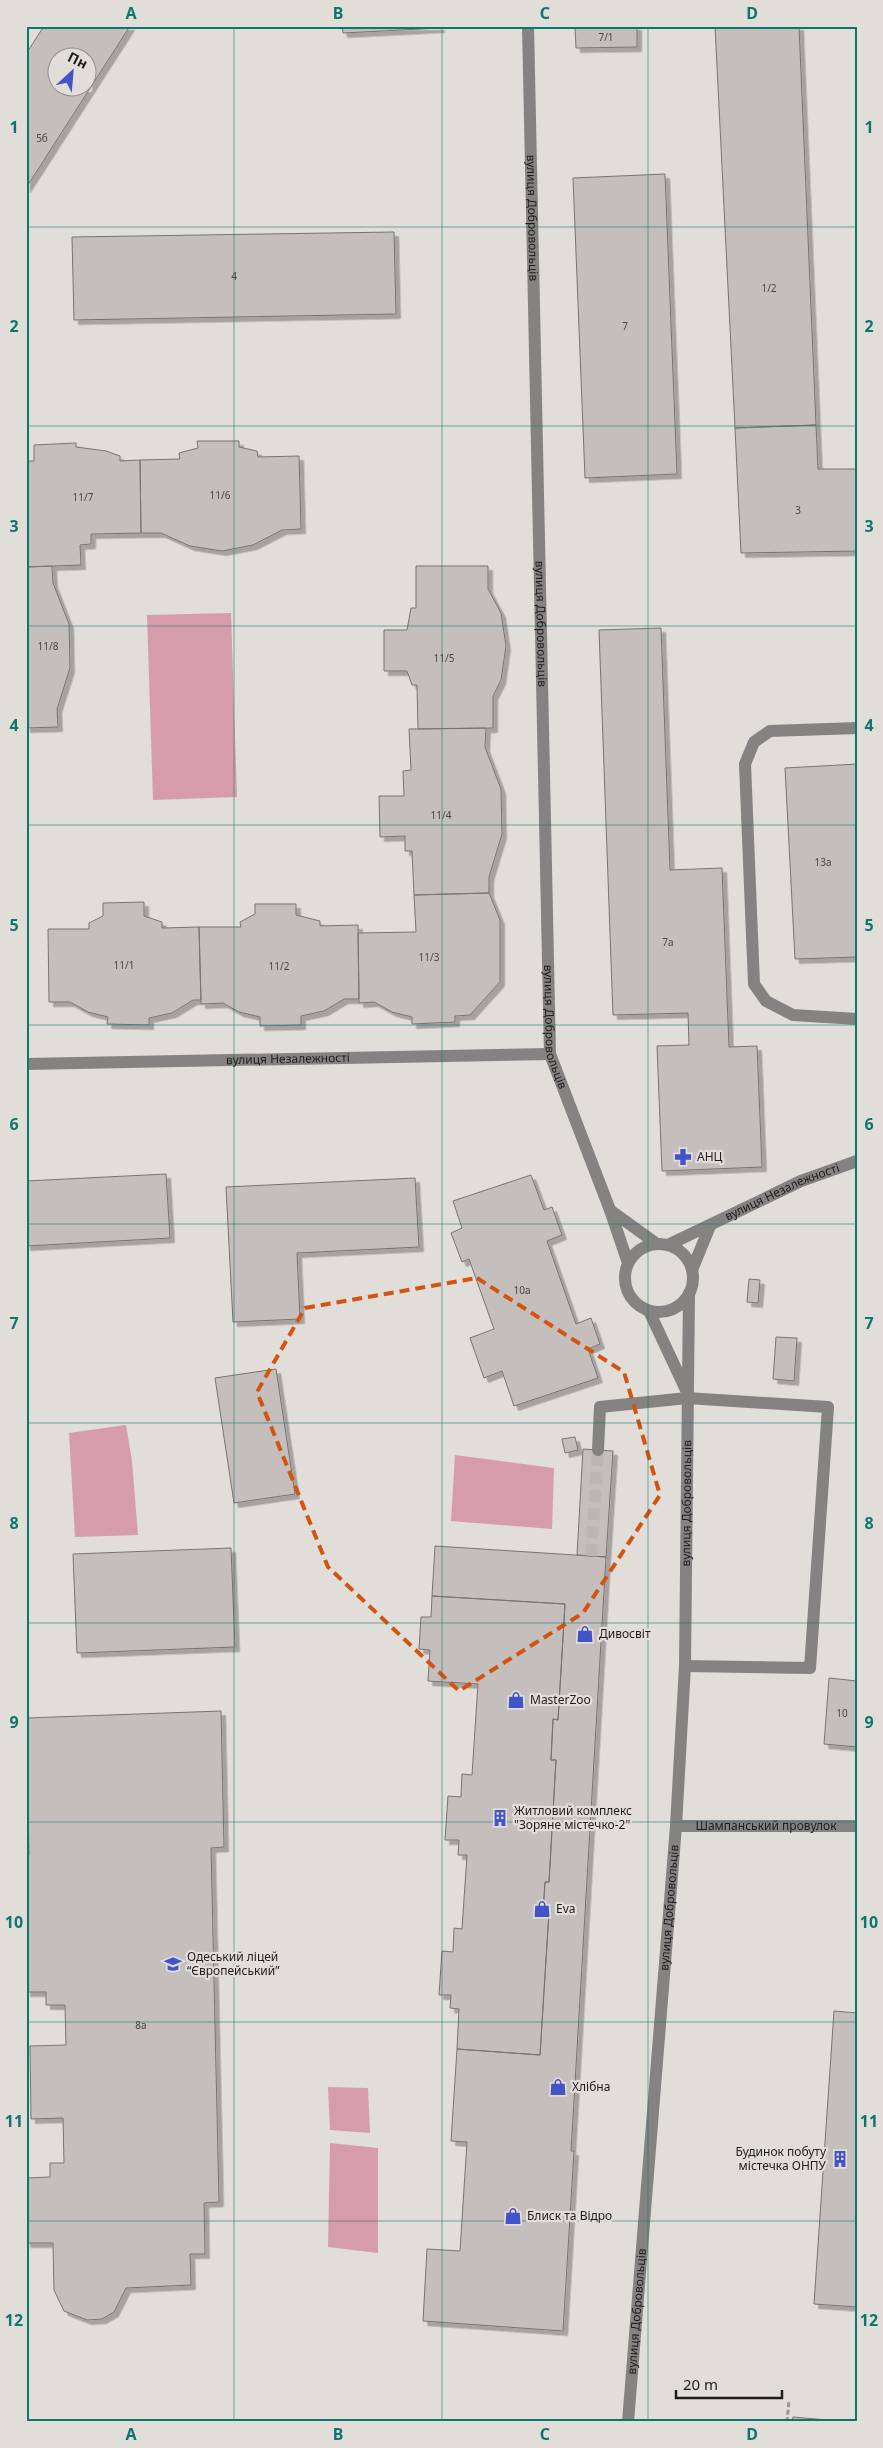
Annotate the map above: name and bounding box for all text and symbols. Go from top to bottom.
text: A [125,2,137,24]
text: B [333,2,343,24]
text: C [540,2,550,24]
text: D [746,2,758,24]
house number: 7/1 [598,30,614,44]
text: Пн [65,47,91,73]
north arrow [48,48,98,98]
text: 1 [9,116,19,138]
text: 1 [864,116,874,138]
house number: 5б [36,131,48,145]
street label: вулиця Добровольців [523,155,542,282]
house number: 4 [231,269,237,283]
house number: 1/2 [761,281,777,295]
text: 2 [9,315,19,337]
text: 2 [864,315,874,337]
house number: 7 [622,319,628,333]
house number: 11/6 [210,488,231,502]
house number: 11/7 [73,490,94,504]
house number: 3 [795,503,801,517]
text: 3 [9,515,19,537]
text: 3 [864,515,874,537]
street label: вулиця Добровольців [531,561,551,687]
house number: 11/8 [38,639,59,653]
house number: 11/5 [434,651,455,665]
text: 4 [9,714,19,736]
text: 4 [864,714,874,736]
house number: 11/4 [431,808,452,822]
house number: 13а [815,855,832,869]
text: 5 [9,914,19,936]
text: 5 [864,914,874,936]
house number: 7а [662,935,674,949]
house number: 11/3 [419,950,440,964]
house number: 11/1 [114,958,134,972]
house number: 11/2 [269,959,290,973]
street label: вулиця Добровольців [540,964,572,1092]
street label: вулиця Незалежності [226,1049,350,1068]
text: 6 [9,1113,19,1135]
text: 6 [864,1113,874,1135]
pharmacy icon: АНЦ [673,1147,693,1167]
place label: АНЦ [697,1148,723,1165]
street label: вулиця Незалежності [722,1159,842,1224]
house number: 10а [514,1283,531,1297]
text: 7 [9,1312,19,1334]
text: 7 [864,1312,874,1334]
street label: вулиця Добровольців [677,1440,695,1566]
text: 8 [9,1512,19,1534]
text: 8 [864,1512,874,1534]
shop icon: Дивосвіт [575,1624,595,1644]
place label: Дивосвіт [599,1625,651,1642]
shop icon: MasterZoo [506,1690,526,1710]
place label: MasterZoo [530,1691,591,1708]
house number: 10 [836,1706,848,1720]
text: 9 [9,1711,19,1733]
text: 9 [864,1711,874,1733]
place label: Житловий комплекс "Зоряне містечко-2" [514,1802,632,1833]
building icon: Житловий комплекс "Зоряне містечко-2" [490,1808,510,1828]
street label: Шампанський провулок [696,1817,837,1834]
street label: вулиця Добровольців [655,1844,682,1971]
shop icon: Eva [532,1899,552,1919]
place label: Eva [556,1900,576,1917]
text: 10 [5,1911,23,1933]
text: 10 [860,1911,878,1933]
place label: Одеський ліцей “Європейський” [187,1948,280,1979]
school or university icon: Одеський ліцей “Європейський” [163,1954,183,1974]
house number: 8а [135,2018,147,2032]
shop icon: Хлібна [548,2077,568,2097]
place label: Хлібна [572,2078,610,2095]
text: 11 [5,2110,23,2132]
text: 11 [860,2110,878,2132]
place label: Будинок побуту містечка ОНПУ [736,2143,827,2174]
building icon: Будинок побуту містечка ОНПУ [830,2149,850,2169]
shop icon: Блиск та Відро [503,2206,523,2226]
place label: Блиск та Відро [527,2207,612,2224]
street label: вулиця Добровольців [623,2247,650,2375]
text: 12 [5,2309,23,2331]
text: 12 [860,2309,878,2331]
scale bar [676,2368,782,2400]
text: 20 m [683,2374,718,2394]
text: A [125,2423,137,2445]
text: B [333,2423,343,2445]
text: C [540,2423,550,2445]
text: D [746,2423,758,2445]

